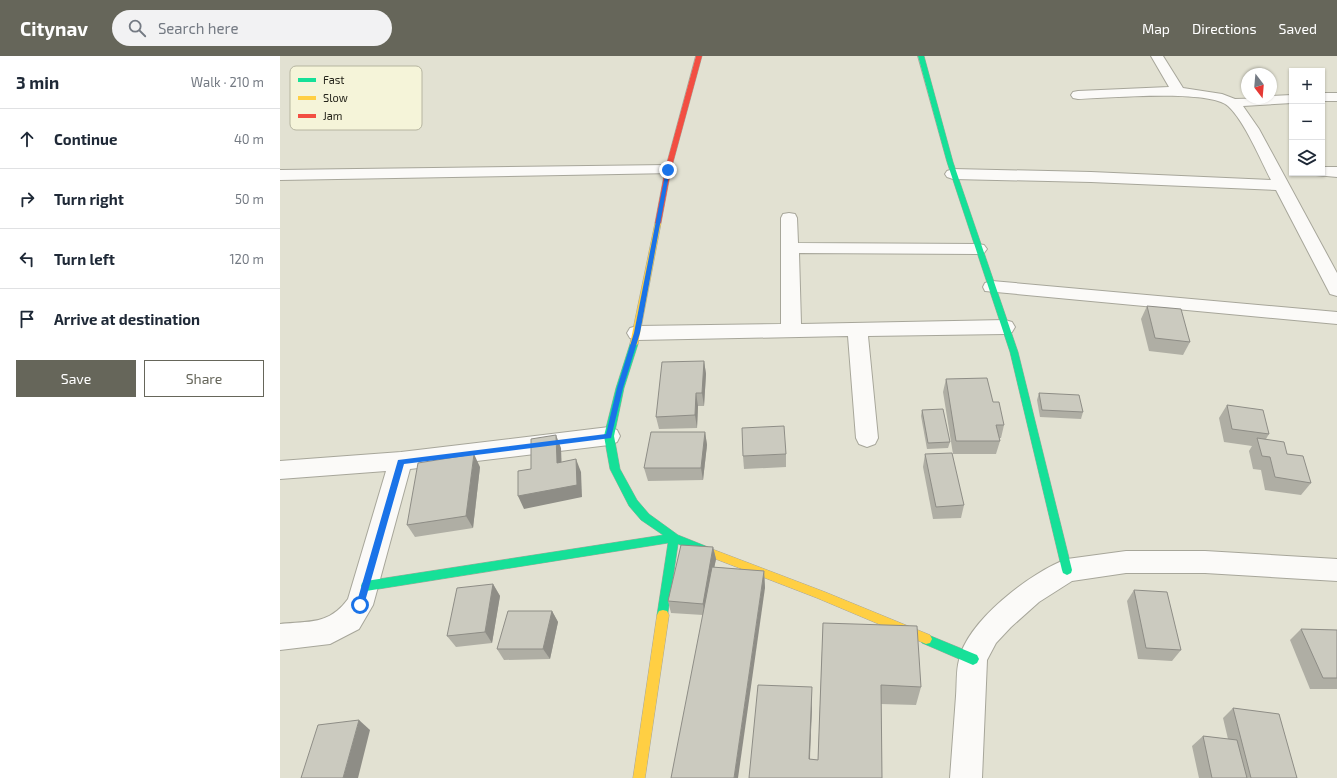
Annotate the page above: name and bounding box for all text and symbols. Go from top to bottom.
search box [112,10,392,46]
text: Citynav [20,17,88,40]
icon: search [126,17,148,39]
text: Search here [158,19,238,37]
text: Map [1142,20,1170,37]
text: Directions [1192,20,1257,37]
text: Saved [1279,20,1317,37]
legend [290,66,422,130]
north arrow [1241,68,1277,104]
map controls [1289,68,1325,176]
button: + [1289,68,1325,104]
text: 3 min [16,72,59,92]
text: Fast [323,73,345,86]
text: Walk · 210 m [191,74,264,90]
text: Slow [323,91,348,104]
button: − [1289,104,1325,140]
text: Jam [323,109,342,122]
icon: ahead [16,128,38,150]
text: Continue [54,130,117,148]
text: 40 m [234,131,264,147]
button: layers [1289,140,1325,176]
route end [659,161,677,179]
icon: right [16,188,38,210]
text: Turn right [54,190,124,208]
text: 50 m [235,191,264,207]
icon: left [16,248,38,270]
text: Turn left [54,250,115,268]
text: 120 m [229,251,264,267]
icon: arrive [16,308,38,330]
text: Arrive at destination [54,310,200,328]
button: Save [16,360,136,397]
button: Share [144,360,264,397]
route start [351,596,369,614]

